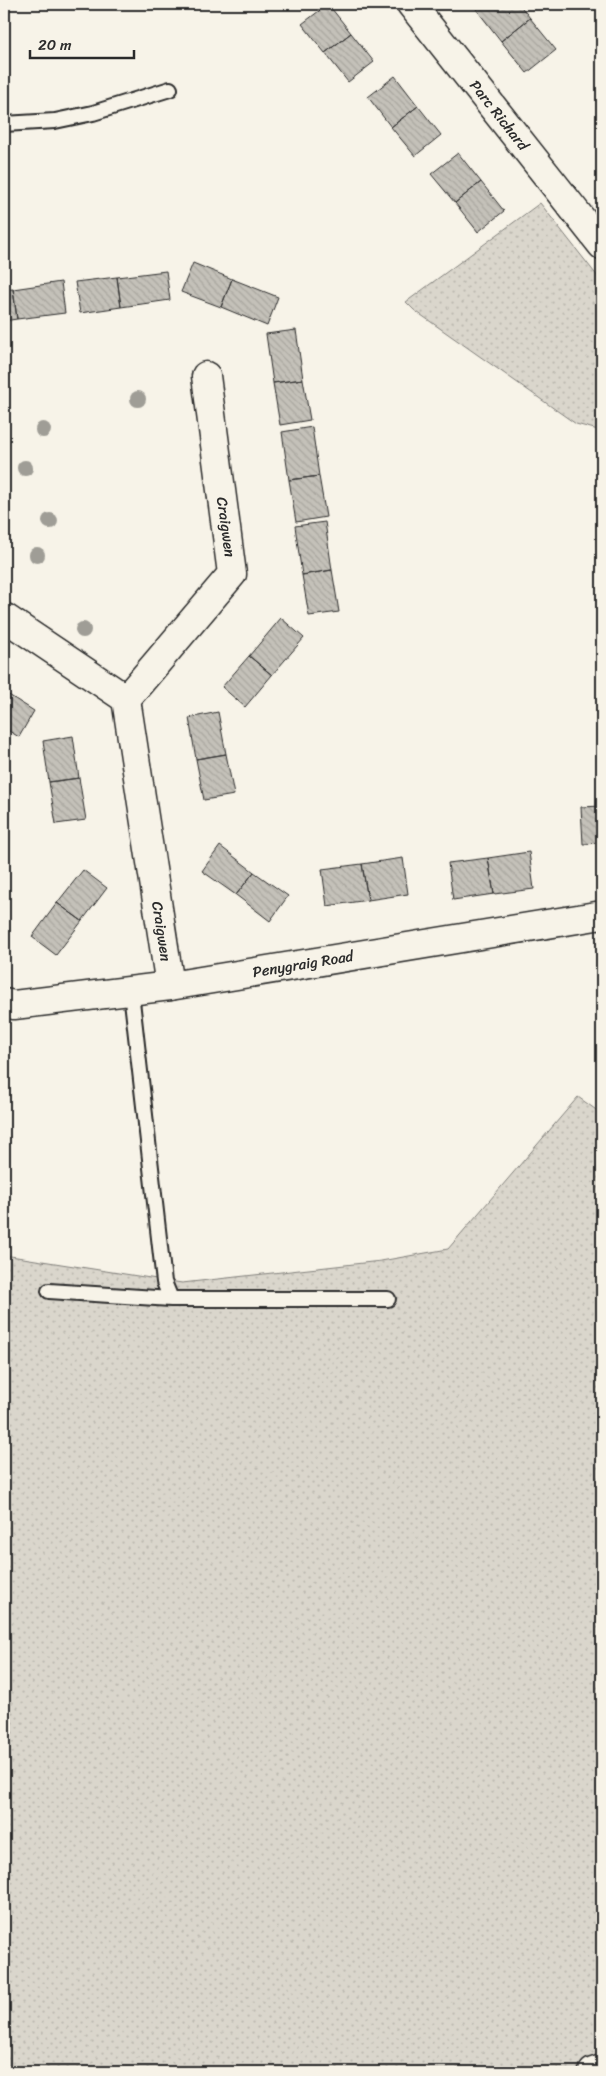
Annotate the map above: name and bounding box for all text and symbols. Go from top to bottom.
scale bar [30,28,134,60]
text: 20 m [38,32,72,58]
street label: Parc Richard [463,74,536,157]
street label: Craigwen [209,495,243,559]
street label: Craigwen [144,899,179,963]
street label: Penygraig Road [251,943,356,985]

